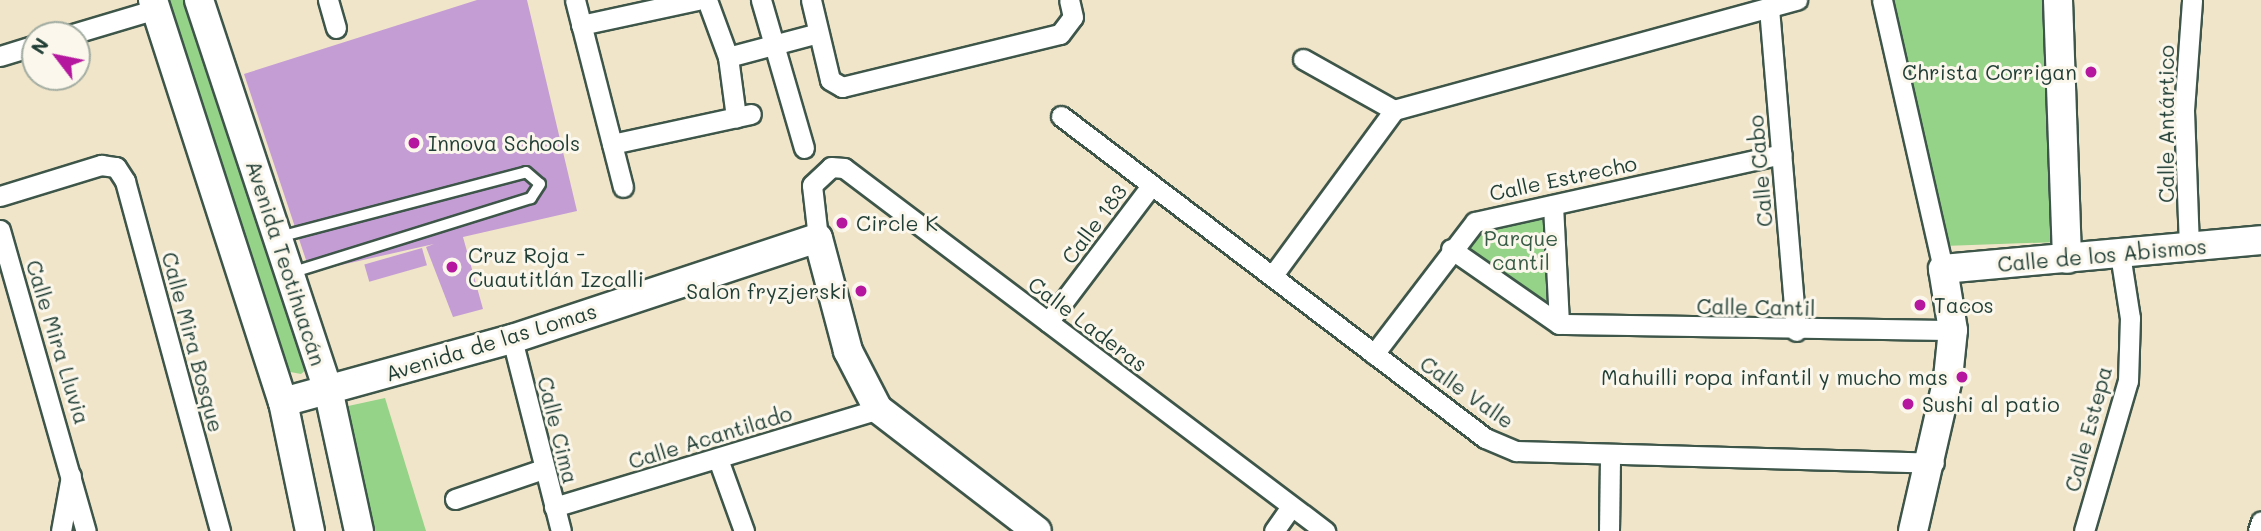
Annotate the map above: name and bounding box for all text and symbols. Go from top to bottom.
north arrow [21,21,91,91]
text: N [25,33,54,58]
street label: Calle Antártico [2153,45,2179,203]
place label: Christa Corrigan [1902,59,2077,85]
marker: Christa Corrigan [2083,64,2099,80]
street label: Calle Cabo [1743,114,1777,228]
place label: Innova Schools [428,130,580,156]
marker: Innova Schools [406,135,422,151]
street label: Calle Estrecho [1487,150,1639,206]
street label: Avenida Teotihuacán [241,157,331,369]
street label: Calle 183 [1056,179,1132,269]
place label: Circle K [856,210,938,236]
marker: Circle K [834,215,850,231]
park label: Parque cantil [1484,225,1558,275]
street label: Calle de los Abismos [1996,233,2208,277]
place label: Cruz Roja - Cuautitlán Izcalli [468,242,644,292]
street label: Calle Mira Bosque [157,249,229,435]
street label: Calle Mira Lluvia [21,257,95,427]
marker: Cruz Roja - Cuautitlán Izcalli [442,257,462,277]
street label: Calle Laderas [1023,271,1153,377]
place label: Salon fryzjerski [686,278,847,304]
marker: Salon fryzjerski [853,283,869,299]
place label: Tacos [1934,292,1994,318]
street label: Calle Cantil [1696,293,1816,321]
marker: Tacos [1912,297,1928,313]
street label: Avenida de las Lomas [382,298,600,386]
street label: Calle Valle [1415,351,1519,433]
place label: Mahuilli ropa infantil y mucho mas [1601,364,1948,390]
street label: Calle Estepa [2059,364,2117,494]
marker: Mahuilli ropa infantil y mucho mas [1954,369,1970,385]
street label: Calle Cima [533,374,583,486]
place label: Sushi al patio [1922,391,2060,417]
marker: Sushi al patio [1900,396,1916,412]
street label: Calle Acantilado [625,400,795,474]

